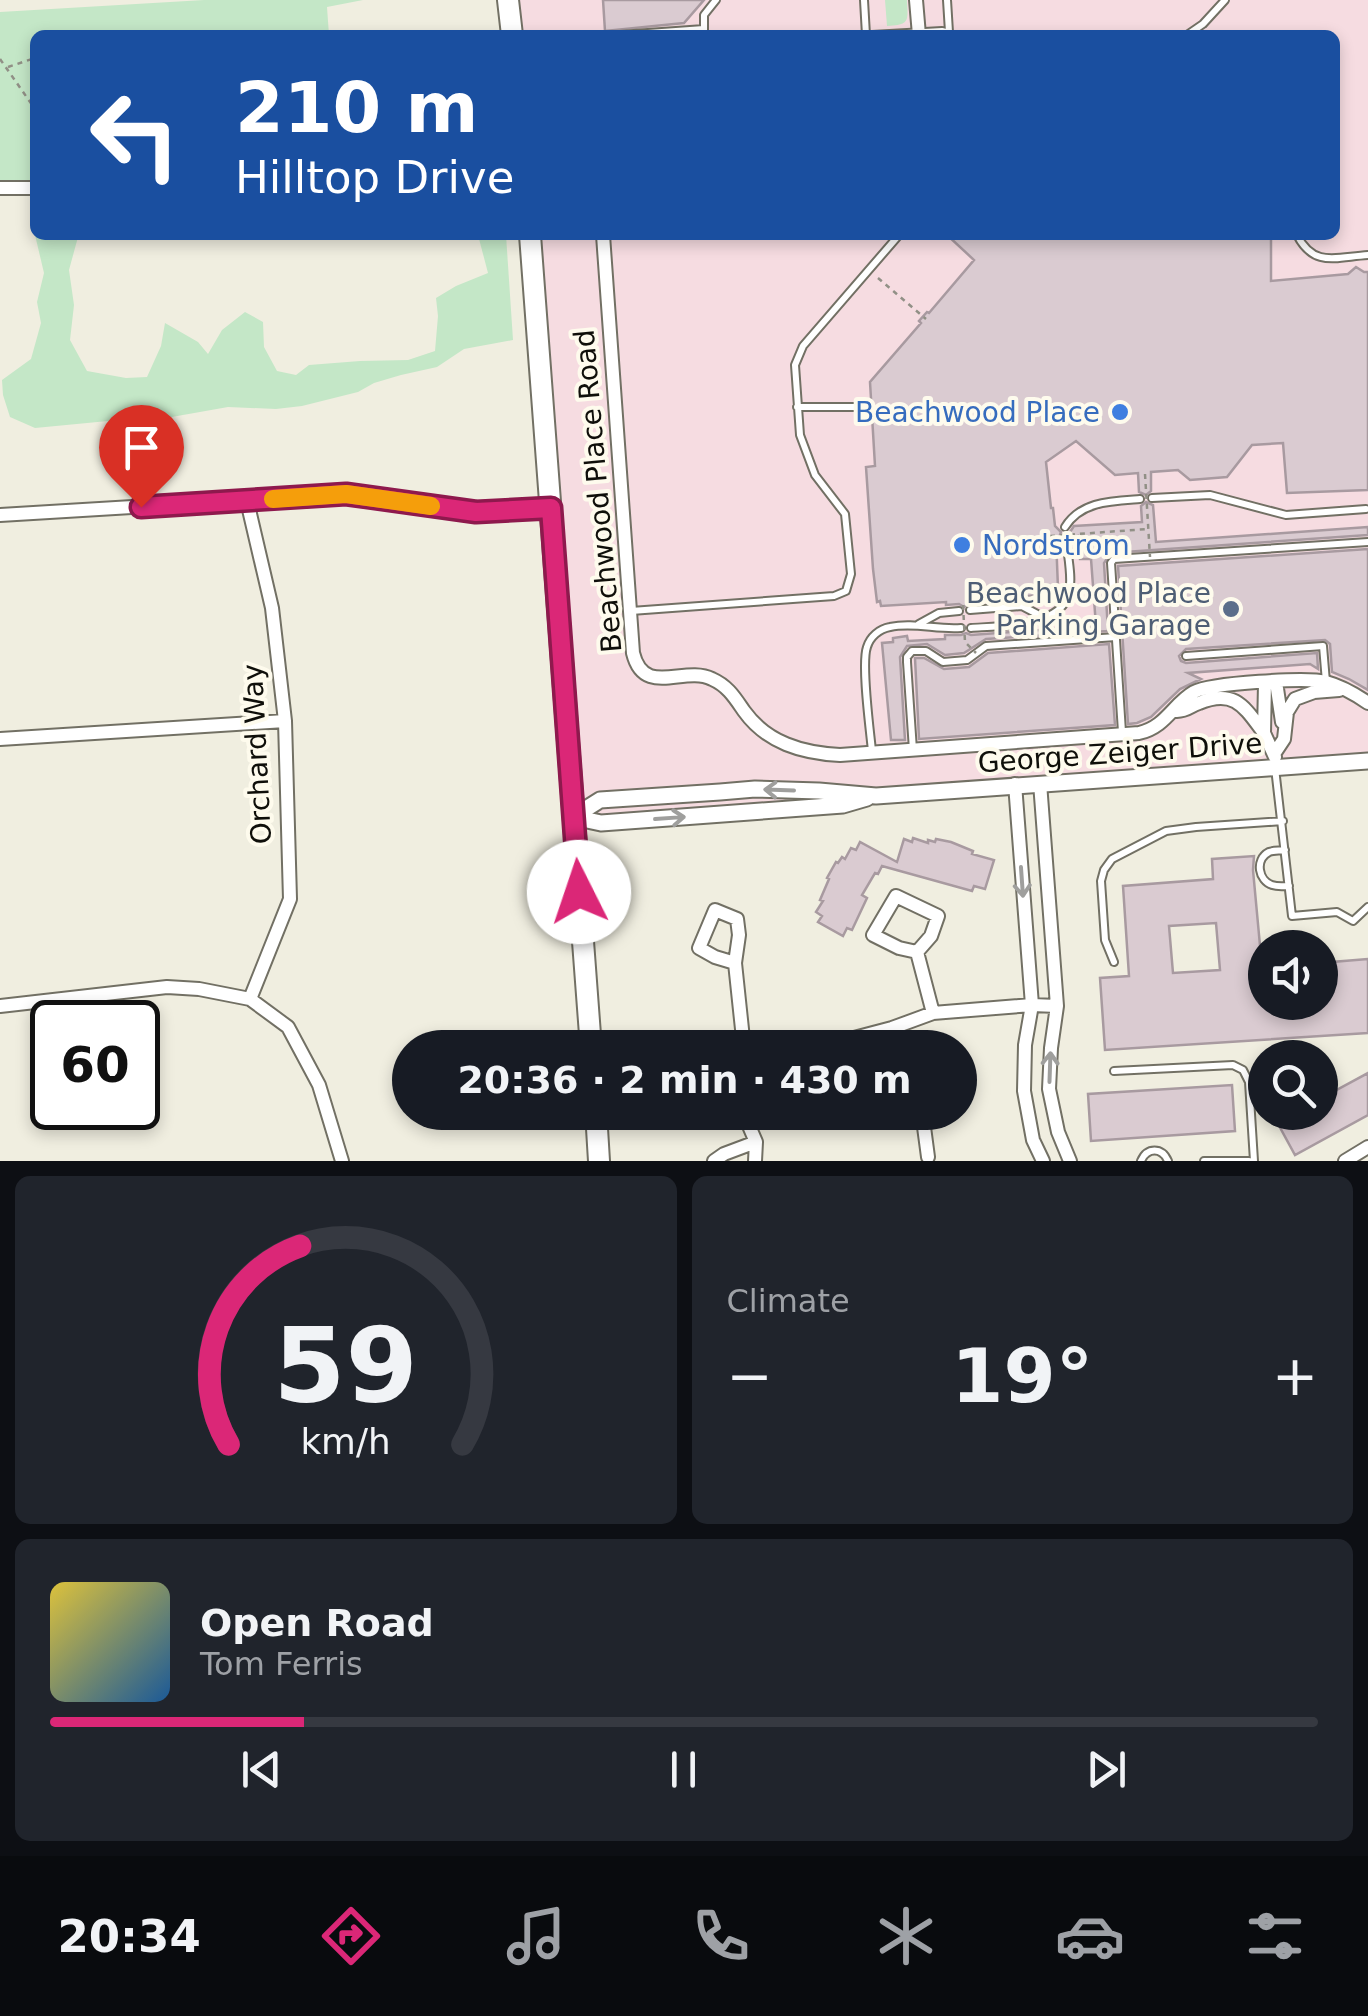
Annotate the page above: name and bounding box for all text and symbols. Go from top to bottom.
text: 210 m [235,67,478,149]
icon: left [70,70,200,200]
text: Hilltop Drive [235,151,514,204]
street label: Beachwood Place Road [567,328,629,654]
place label: Beachwood Place [855,396,1100,429]
marker: Beachwood Place [1109,401,1131,423]
pin [99,405,184,508]
icon: arrive [114,420,169,475]
place label: Nordstrom [982,529,1130,562]
marker: Nordstrom [951,534,973,556]
place label: Beachwood Place Parking Garage [966,577,1211,642]
marker: Beachwood Place Parking Garage [1220,598,1242,620]
street label: Orchard Way [236,663,278,845]
street label: George Zeiger Drive [977,727,1263,779]
one-way arrow [763,781,795,800]
one-way arrow [653,808,685,827]
position arrow [527,840,631,944]
one-way arrow [1013,865,1032,897]
map controls [1248,930,1338,1130]
button: sound [1248,930,1338,1020]
speed limit sign: 60 [30,1000,160,1130]
button: search [1248,1040,1338,1130]
one-way arrow [1041,1051,1060,1083]
text: 20:36 · 2 min · 430 m [457,1058,912,1102]
text: Climate [727,1282,850,1320]
text: 59 [273,1305,418,1427]
text: 19° [951,1332,1093,1420]
text: − [727,1344,773,1408]
text: + [1272,1344,1318,1408]
text: km/h [301,1421,391,1462]
text: Open Road [200,1601,434,1645]
text: Tom Ferris [200,1645,363,1683]
icon: previous [234,1742,289,1797]
icon: pause [656,1742,711,1797]
icon: next [1079,1742,1134,1797]
icon: directions [316,1901,386,1971]
icon: music [501,1901,571,1971]
icon: phone [686,1901,756,1971]
icon: climate [871,1901,941,1971]
icon: car [1055,1901,1125,1971]
icon: filters [1240,1901,1310,1971]
text: 20:34 [57,1910,201,1963]

